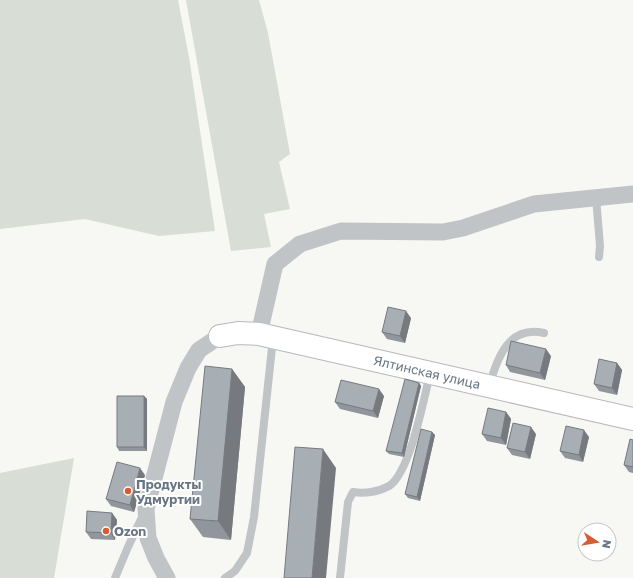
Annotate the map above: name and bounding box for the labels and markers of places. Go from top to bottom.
place label: Продукты Удмуртии [136,476,202,507]
marker: Продукты Удмуртии [123,486,133,496]
place label: Ozon [114,523,146,539]
marker: Ozon [101,526,111,536]

